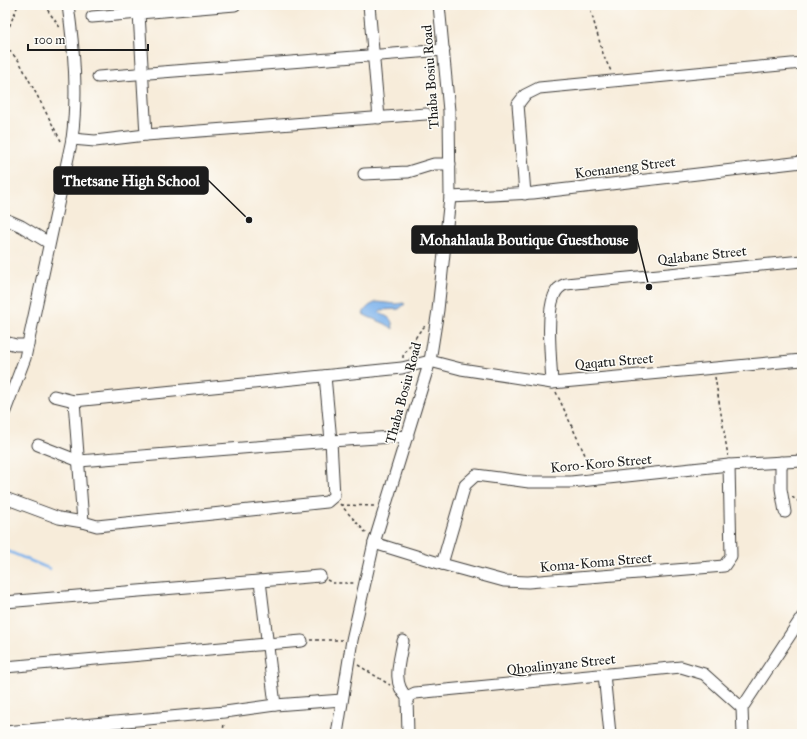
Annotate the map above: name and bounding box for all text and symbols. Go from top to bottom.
street label: Thaba Bosiu Road [418,24,443,130]
scale bar [28,26,148,52]
text: 100 m [34,33,65,47]
street label: Koenaneng Street [574,153,677,182]
callout: Thetsane High School [54,167,208,194]
text: Thetsane High School [61,172,201,191]
callout: Mohahlaula Boutique Guesthouse [412,226,637,253]
text: Mohahlaula Boutique Guesthouse [419,231,629,250]
street label: Qalabane Street [657,242,747,269]
street label: Thaba Bosiu Road [382,340,425,446]
street label: Qaqatu Street [574,350,654,374]
street label: Koro-Koro Street [550,451,653,476]
street label: Koma-Koma Street [539,549,653,576]
street label: Qhoalinyane Street [506,650,616,679]

